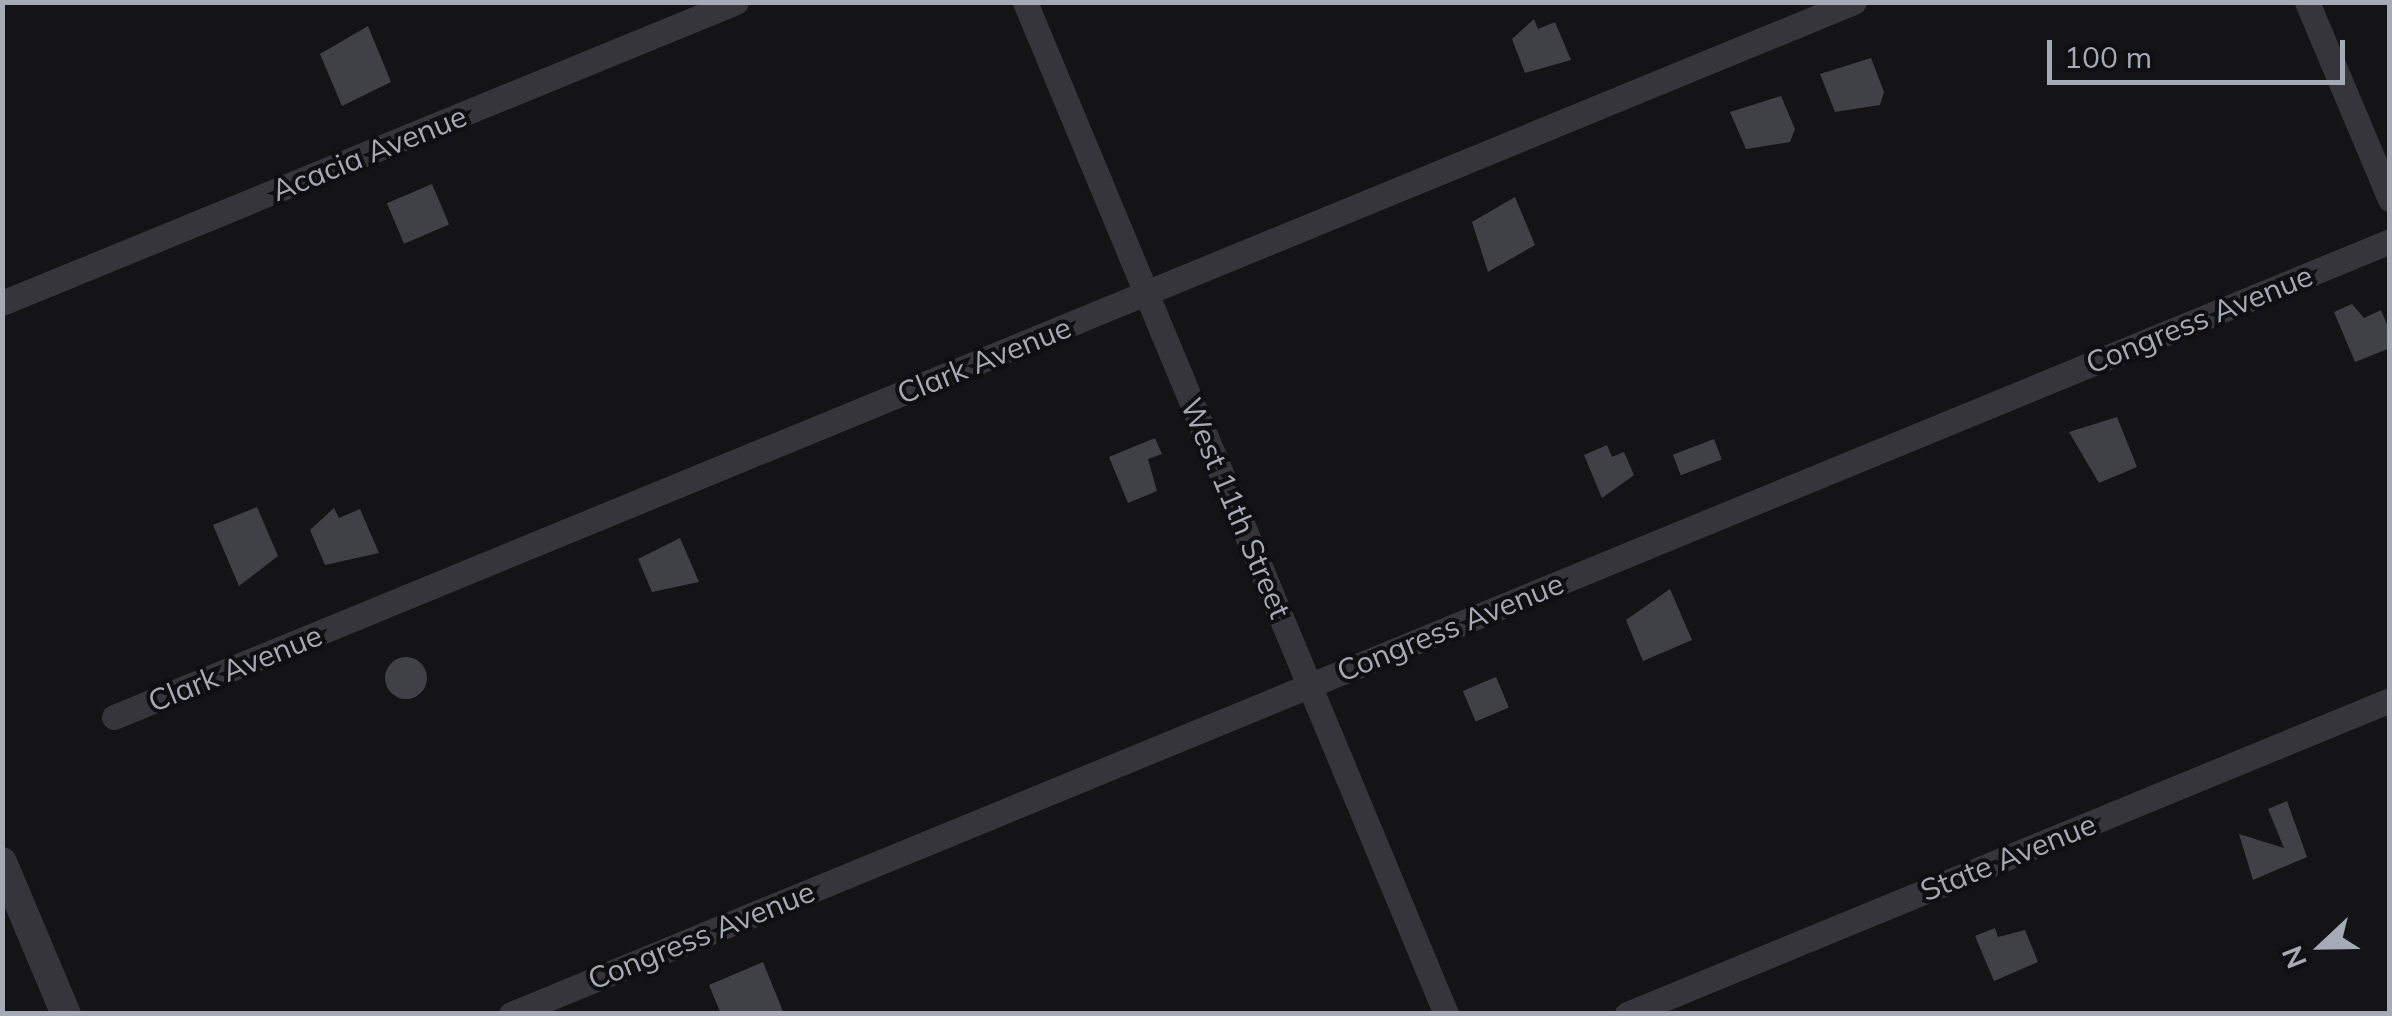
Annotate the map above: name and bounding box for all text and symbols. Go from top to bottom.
scale bar [2052,20,2350,82]
text: 100 m [2064,38,2152,76]
street label: Acacia Avenue [266,98,472,208]
street label: Congress Avenue [2080,257,2318,381]
street label: Clark Avenue [892,309,1076,411]
street label: West 11th Street [1173,392,1299,624]
street label: Congress Avenue [1331,565,1569,689]
street label: Clark Avenue [143,617,327,719]
street label: State Avenue [1915,805,2101,909]
street label: Congress Avenue [582,873,820,997]
north arrow [2272,896,2372,996]
text: N [2274,941,2314,974]

